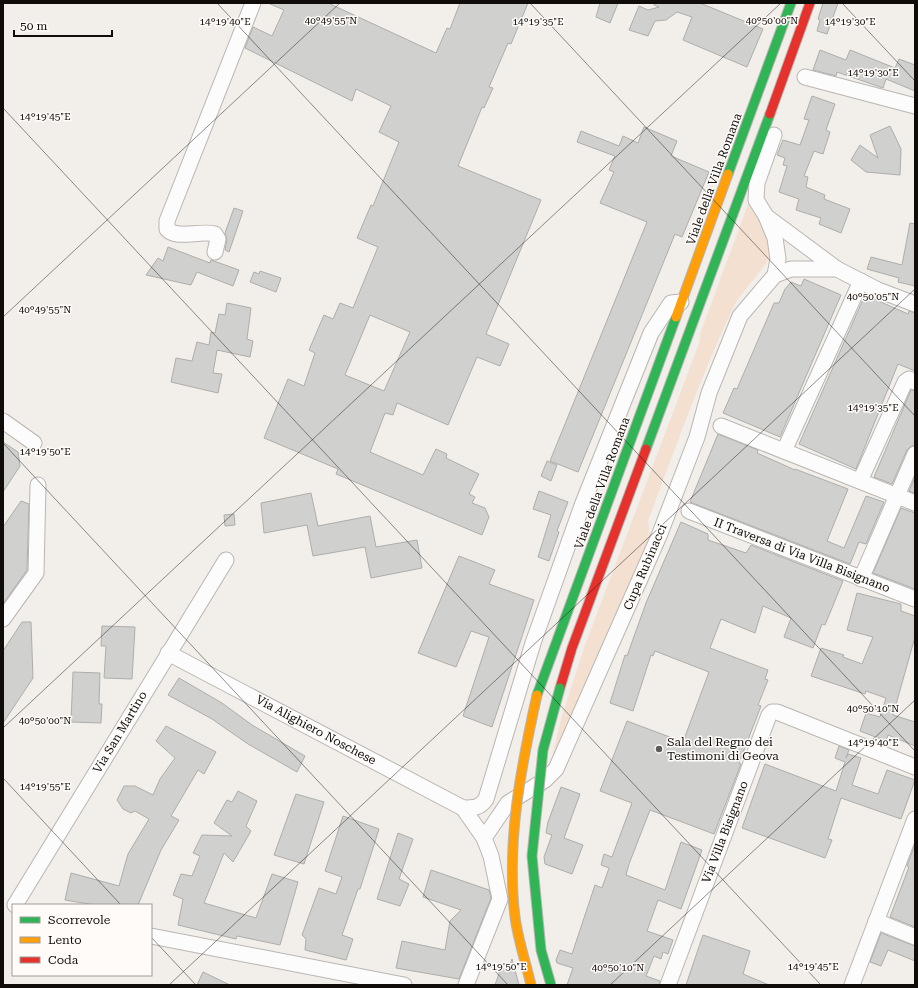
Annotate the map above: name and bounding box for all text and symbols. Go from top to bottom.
scale bar [14,12,112,38]
text: 40°49'55"N [305,15,357,26]
text: 40°50'00"N [746,15,798,26]
text: 14°19'40"E [199,16,251,27]
text: 14°19'35"E [512,16,564,27]
text: 14°19'30"E [824,16,876,27]
text: 50 m [20,19,47,33]
text: 14°19'30"E [847,67,899,78]
text: 14°19'45"E [19,111,71,122]
street label: Viale della Villa Romana [684,111,745,247]
text: 40°50'05"N [847,291,899,302]
text: 40°49'55"N [19,304,71,315]
text: 14°19'35"E [847,402,899,413]
street label: Viale della Villa Romana [572,415,633,551]
text: 14°19'50"E [19,446,71,457]
street label: II Traversa di Via Villa Bisignano [712,515,892,595]
street label: Cupa Rubinacci [621,522,669,612]
street label: Via San Martino [90,689,150,775]
street label: Via Alighiero Noschese [254,692,379,768]
text: 40°50'10"N [847,703,899,714]
text: 40°50'00"N [19,715,71,726]
place label: Sala del Regno dei Testimoni di Geova [667,735,779,763]
text: 14°19'40"E [847,737,899,748]
marker: Sala del Regno dei Testimoni di Geova [654,744,664,754]
street label: Via Villa Bisignano [699,779,751,885]
text: 14°19'55"E [19,781,71,792]
legend [12,904,152,976]
text: Scorrevole [48,913,111,927]
text: Lento [48,933,82,947]
text: Coda [48,953,79,967]
text: 14°19'50"E [475,961,527,972]
text: 14°19'45"E [787,961,839,972]
text: 40°50'10"N [592,962,644,973]

